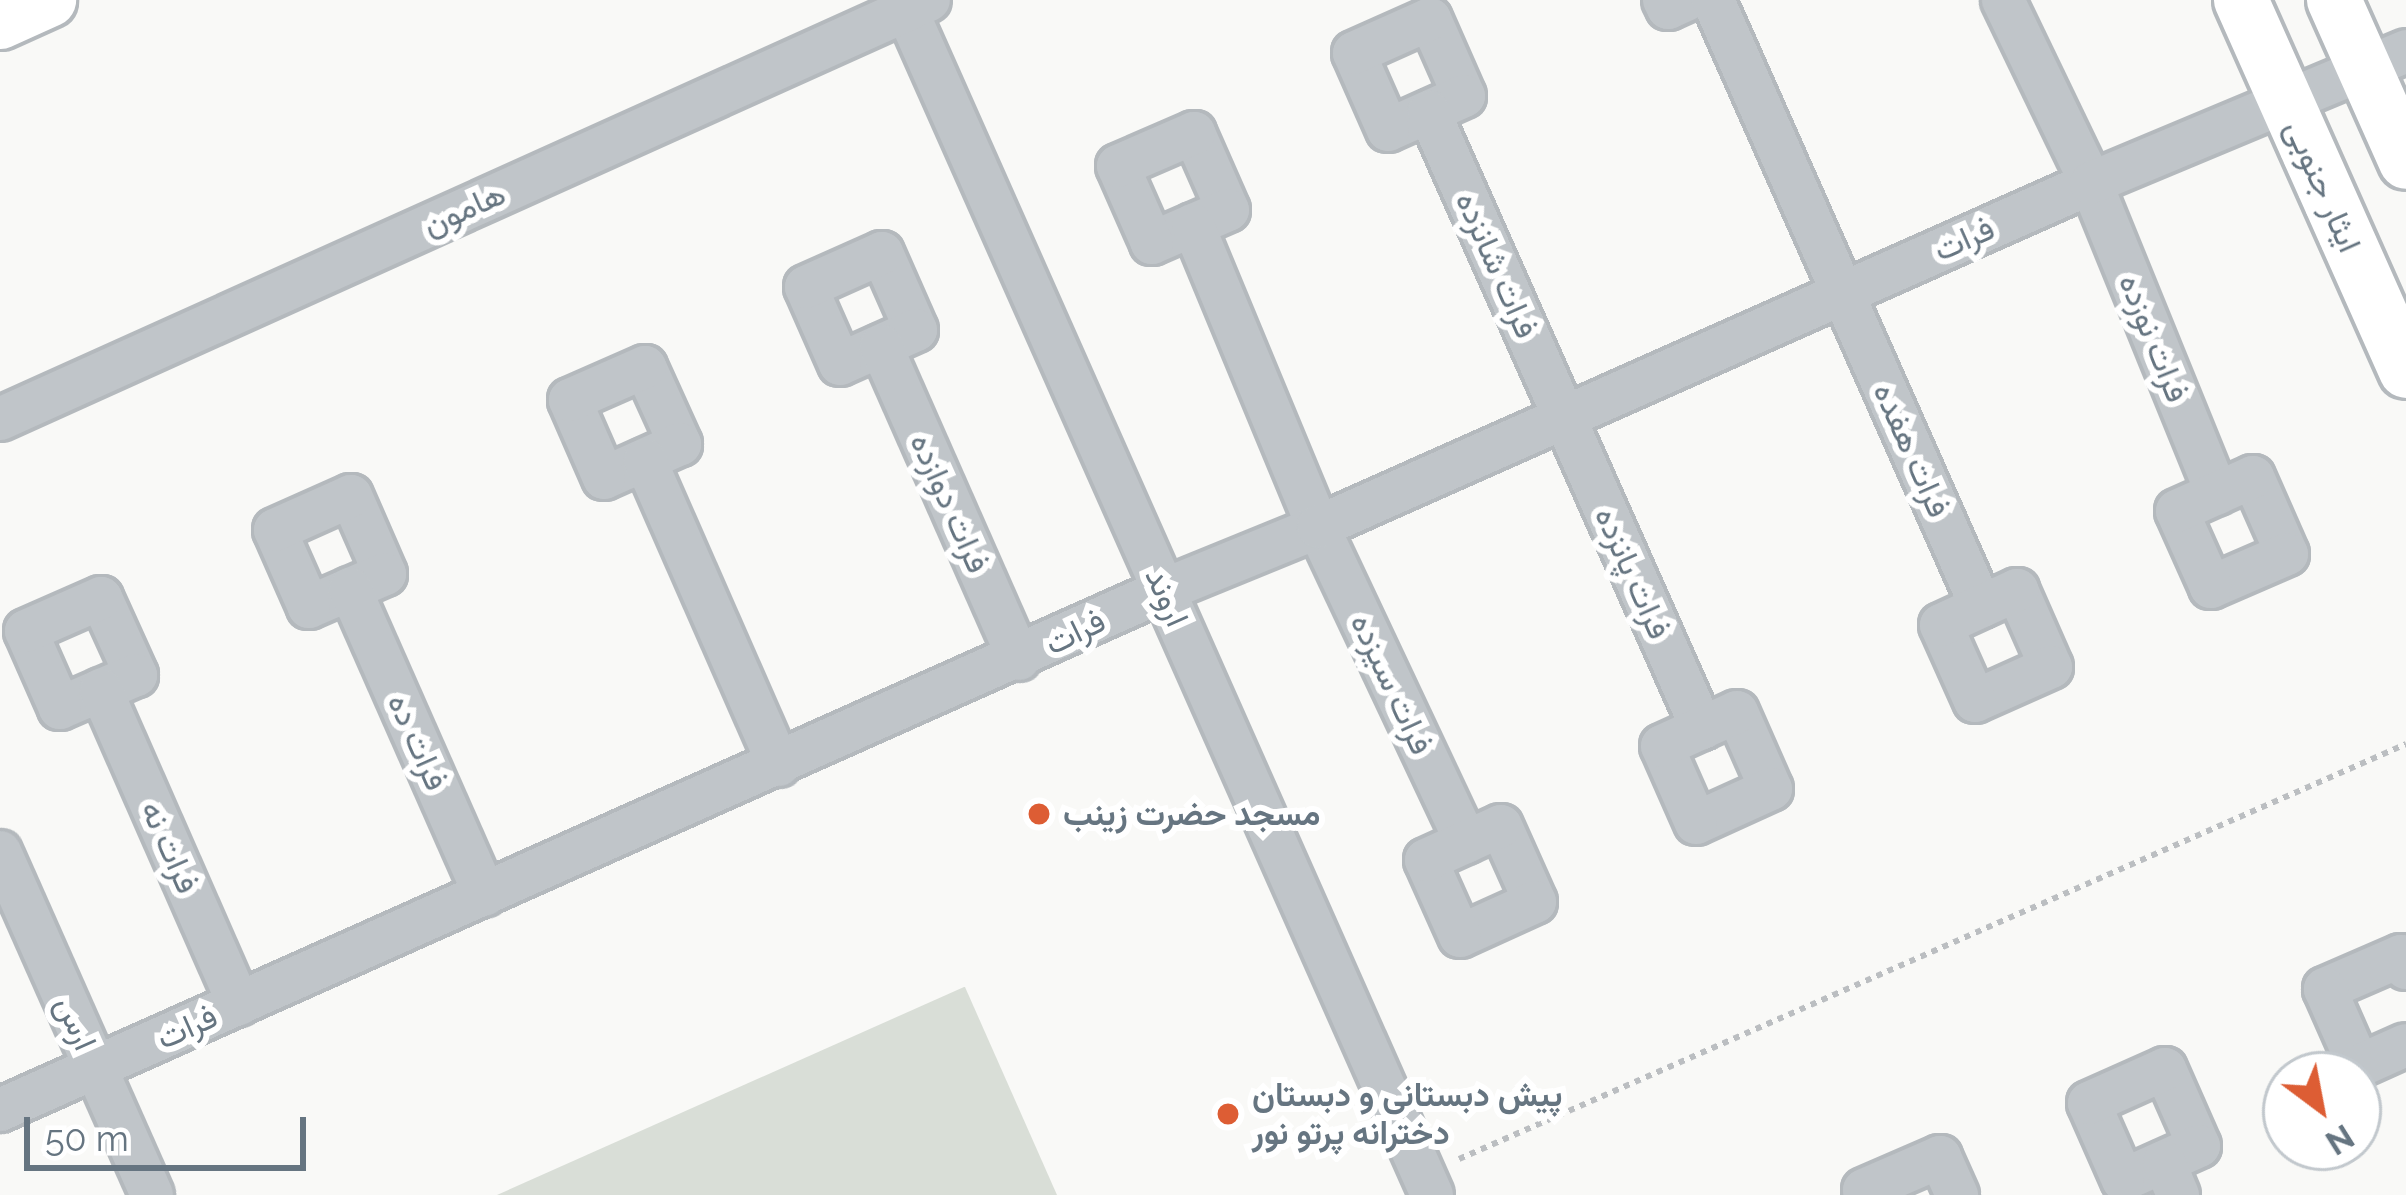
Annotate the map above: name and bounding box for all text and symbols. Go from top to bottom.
street label: ایثار جنوبی [2276,114,2370,258]
street label: هامون [417,173,511,245]
street label: فرات شانزده [1447,186,1547,344]
street label: فرات [1928,208,2000,270]
street label: فرات نوزده [2110,268,2198,408]
street label: فرات هفده [1865,377,1959,523]
street label: فرات دوازده [902,427,998,579]
street label: فرات پانزده [1586,501,1680,645]
street label: اروند [1137,562,1197,632]
street label: فرات [1038,601,1112,663]
street label: فرات سیزده [1342,607,1442,761]
street label: فرات ده [379,688,457,796]
place label: مسجد حضرت زینب [1063,794,1320,834]
street label: فرات نه [132,795,208,899]
marker: مسجد حضرت زینب [1026,801,1052,827]
street label: ارس [47,990,105,1056]
street label: فرات [151,996,223,1058]
north arrow [2262,1051,2382,1171]
place label: پیش دبستانی و دبستان دخترانه پرتو نور [1252,1075,1562,1153]
scale bar [30,1093,312,1167]
marker: پیش دبستانی و دبستان دخترانه پرتو نور [1215,1101,1241,1127]
text: N [2319,1116,2361,1163]
text: 50 m [45,1117,129,1159]

